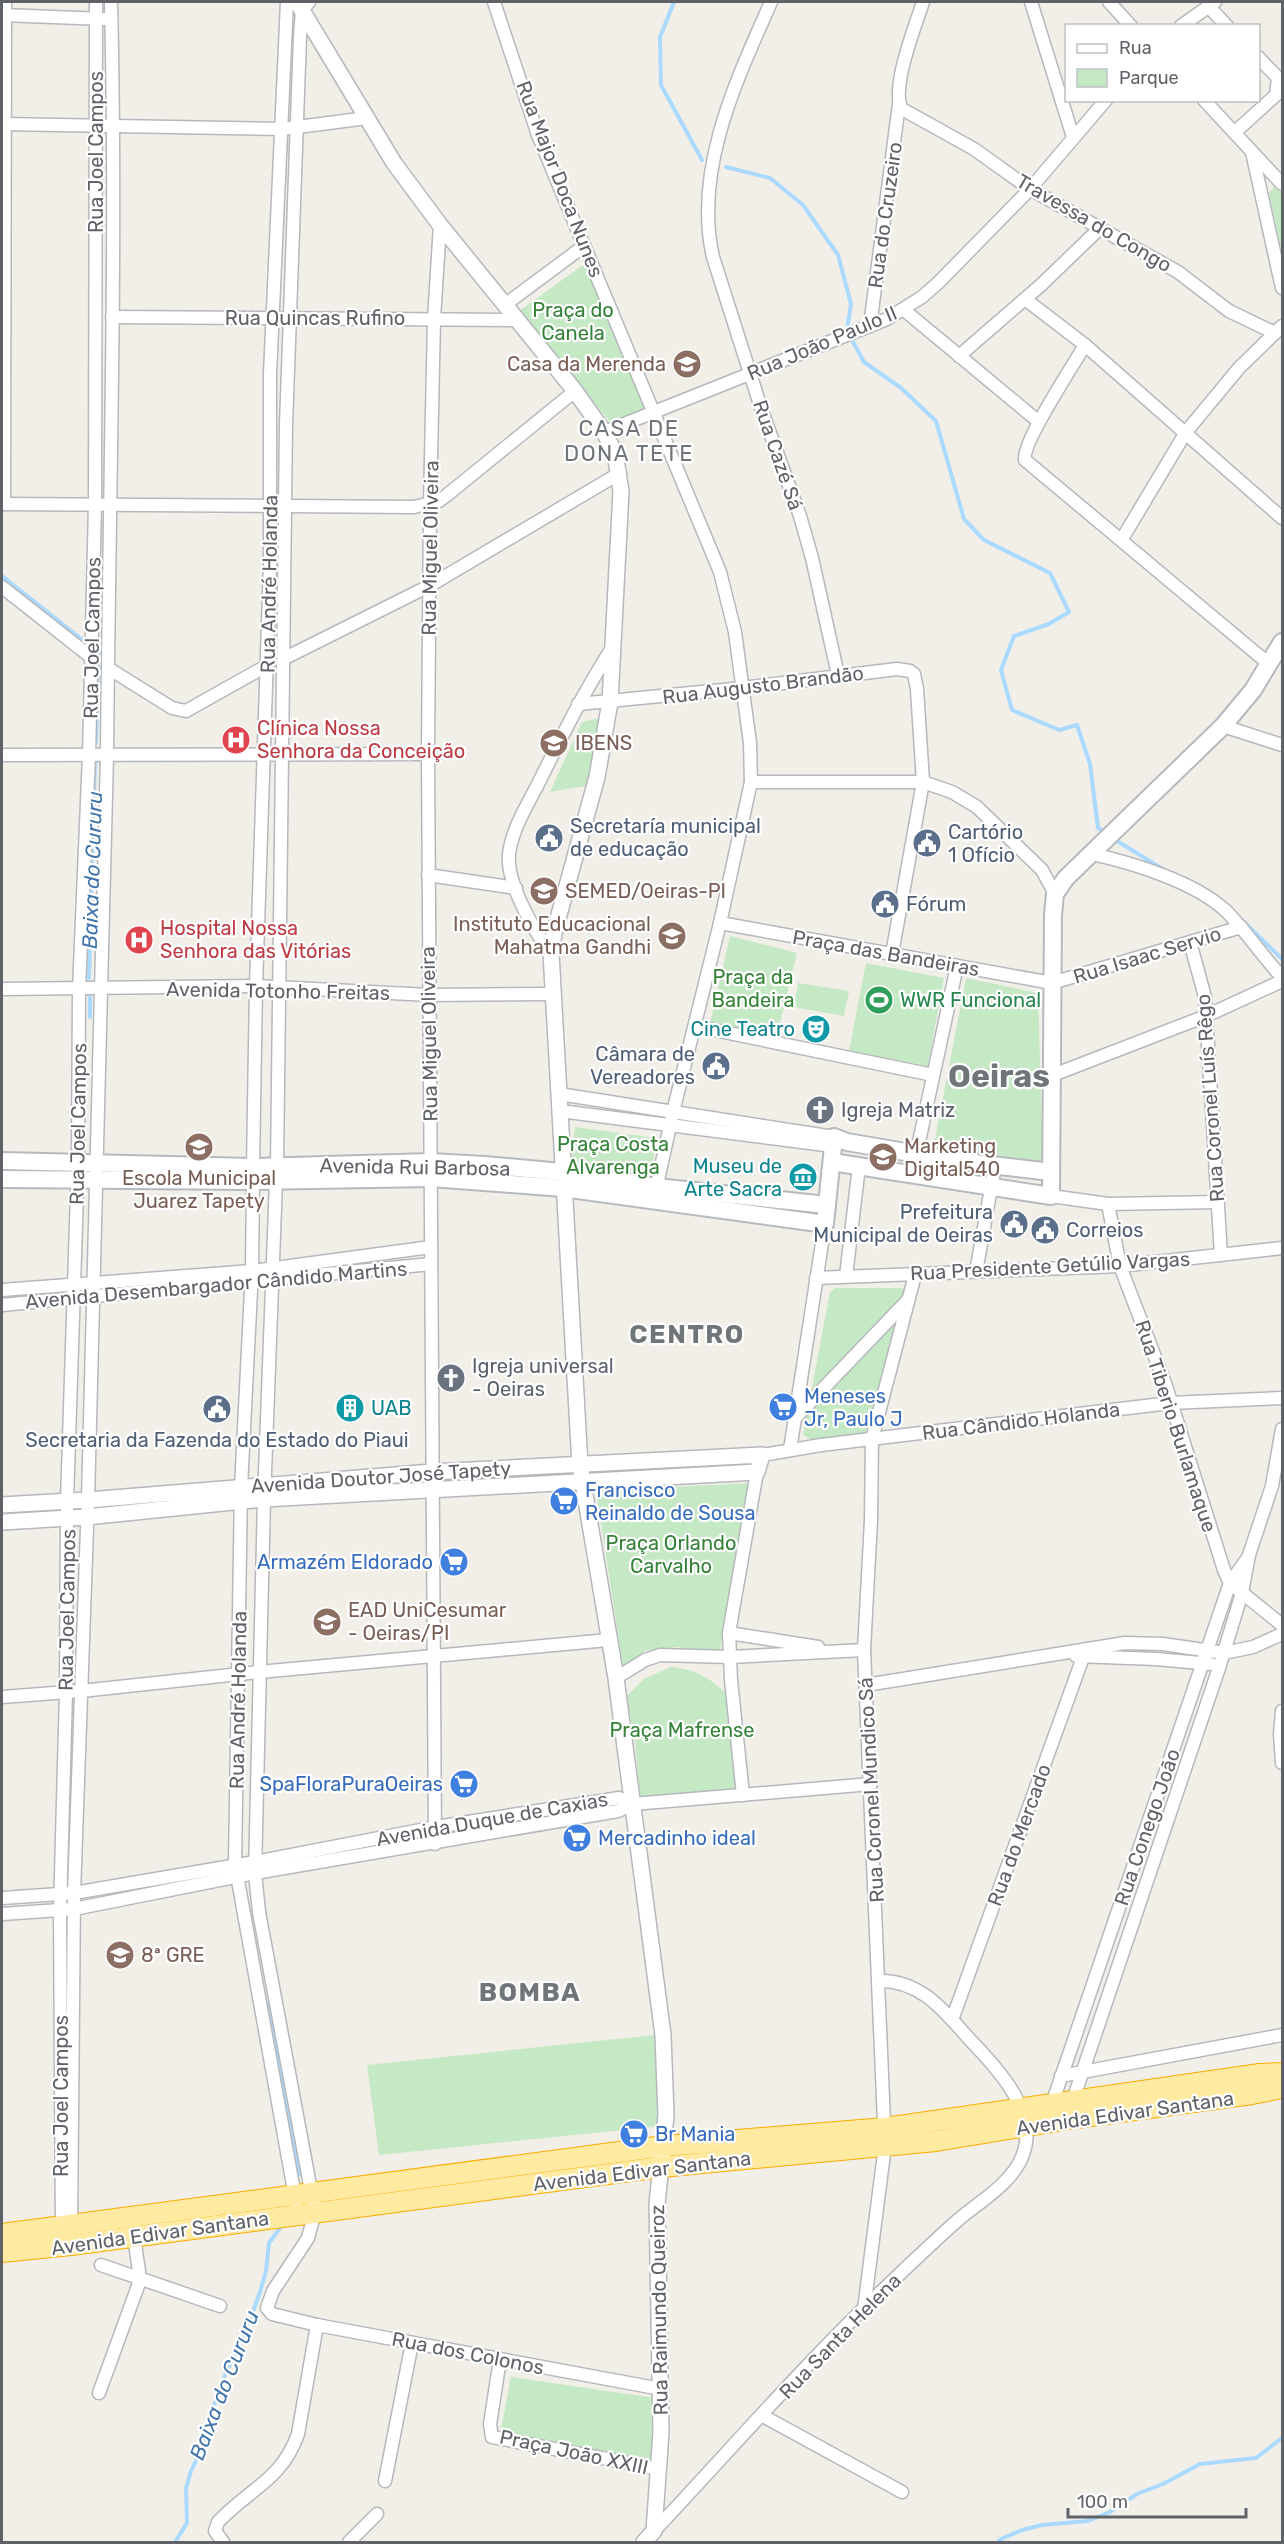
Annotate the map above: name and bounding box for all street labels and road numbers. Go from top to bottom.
street label: Rua Joel Campos [84,71,108,233]
street label: Rua Major Doca Nunes [511,77,609,281]
street label: Rua do Cruzeiro [863,140,907,290]
street label: Travessa do Congo [1012,169,1176,277]
street label: Rua João Paulo II [743,301,901,385]
street label: Rua Quincas Rufino [225,306,405,330]
street label: Rua Cazé Sá [748,397,808,513]
street label: Rua Miguel Oliveira [416,460,444,636]
street label: Rua André Holanda [255,495,283,673]
street label: Rua Joel Campos [79,557,105,719]
street label: Rua Augusto Brandão [661,661,865,709]
street label: Rua Isaac Servio [1070,921,1224,989]
street label: Praça das Bandeiras [791,925,981,981]
street label: Rua Miguel Oliveira [415,946,443,1122]
street label: Avenida Totonho Freitas [166,977,390,1005]
street label: Rua Coronel Luís Rêgo [1191,993,1229,1203]
street label: Rua Joel Campos [65,1043,91,1205]
street label: Avenida Rui Barbosa [319,1153,511,1181]
street label: Rua Presidente Getúlio Vargas [909,1247,1191,1285]
street label: Avenida Desembargador Cândido Martins [24,1256,408,1314]
street label: Rua Tiberio Burlamaque [1130,1317,1222,1535]
street label: Rua Cândido Holanda [921,1397,1121,1445]
street label: Avenida Doutor José Tapety [250,1456,512,1498]
street label: Rua Joel Campos [54,1529,80,1691]
street label: Rua André Holanda [224,1611,252,1789]
street label: Rua Coronel Mundico Sá [853,1677,889,1903]
street label: Rua Conego João [1109,1745,1185,1909]
street label: Rua do Mercado [982,1761,1056,1909]
street label: Avenida Duque de Caxias [374,1787,610,1851]
street label: Rua Joel Campos [49,2015,73,2177]
street label: Avenida Edivar Santana [1015,2086,1235,2140]
street label: Avenida Edivar Santana [532,2146,752,2196]
street label: Rua Raimundo Queiroz [645,2204,673,2416]
street label: Avenida Edivar Santana [50,2206,270,2260]
street label: Rua Santa Helena [774,2268,906,2404]
street label: Rua dos Colonos [390,2326,546,2380]
street label: Praça João XXIII [497,2425,651,2479]

